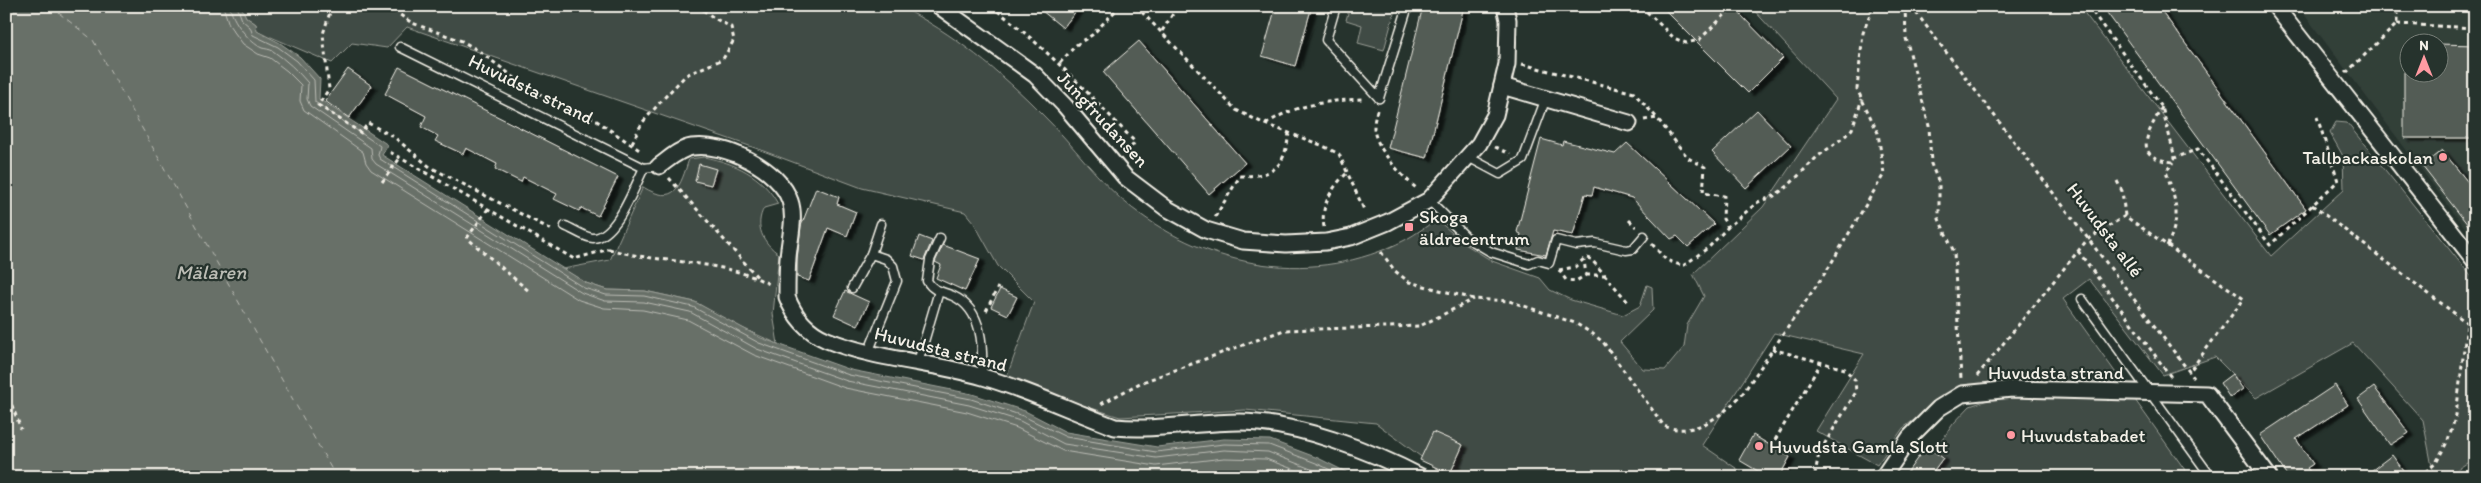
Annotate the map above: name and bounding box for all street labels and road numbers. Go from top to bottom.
street label: Huvudsta strand [465,49,598,129]
street label: Jungfrudansen [1052,66,1154,172]
street label: Huvudsta allé [2062,178,2148,282]
street label: Huvudsta strand [872,321,1010,377]
street label: Huvudsta strand [1988,361,2125,384]

